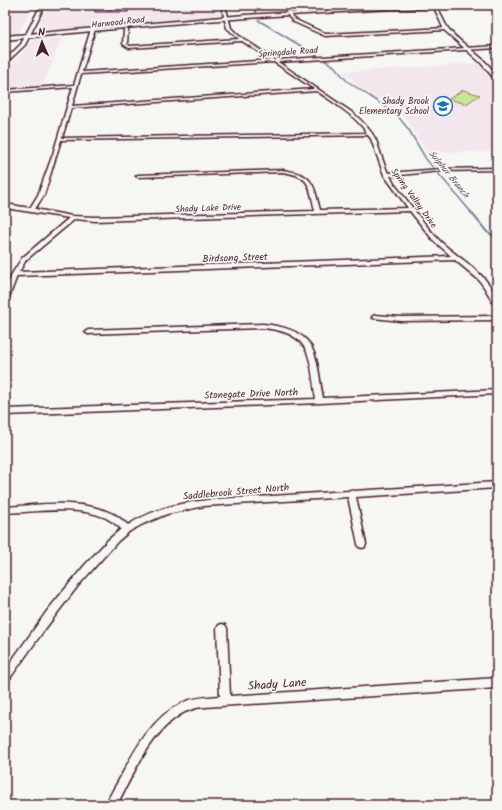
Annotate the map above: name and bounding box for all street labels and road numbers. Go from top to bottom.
street label: Harwood Road [91,12,146,33]
street label: Springdale Road [258,43,319,62]
street label: Spring Valley Drive [387,165,441,231]
street label: Shady Lake Drive [175,200,241,217]
street label: Birdsong Street [202,249,268,267]
street label: Stonegate Drive North [204,384,298,404]
street label: Saddlebrook Street North [182,479,290,505]
street label: Shady Lane [247,673,308,696]

